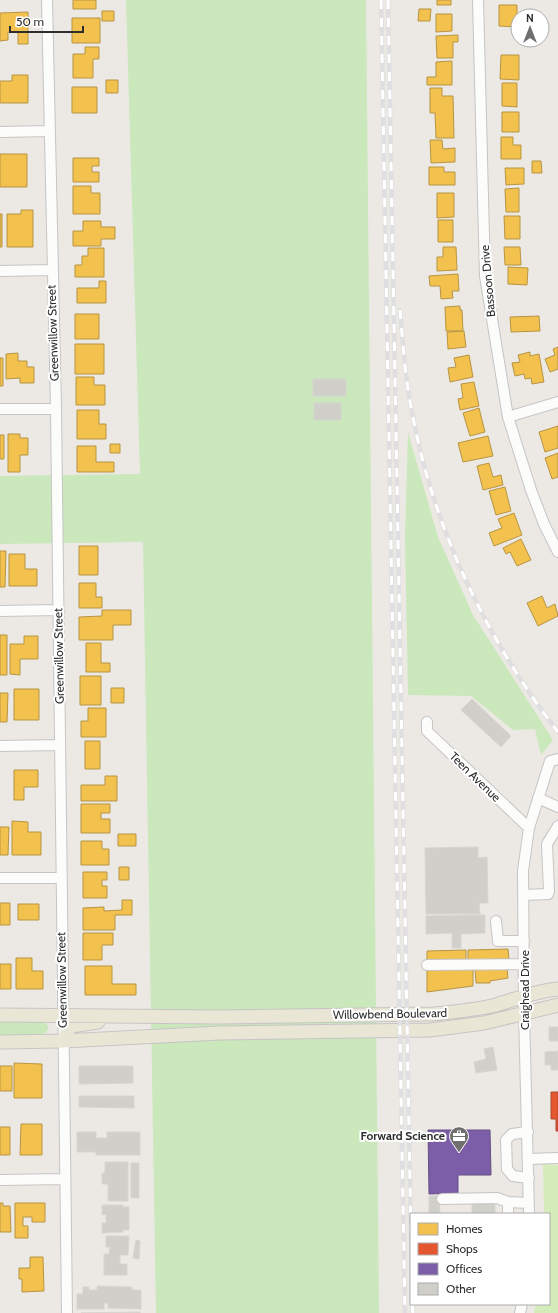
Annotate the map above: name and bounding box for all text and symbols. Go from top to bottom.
scale bar [10,8,83,34]
north arrow [510,8,550,48]
text: N [526,11,534,25]
text: 50 m [16,14,44,29]
street label: Bassoon Drive [477,244,498,318]
street label: Greenwillow Street [43,285,62,381]
street label: Greenwillow Street [50,608,67,704]
street label: Teen Avenue [447,749,504,805]
street label: Greenwillow Street [53,932,70,1028]
street label: Craighead Drive [517,950,532,1030]
street label: Willowbend Boulevard [333,1005,447,1022]
office icon: Forward Science [448,1125,470,1153]
place label: Forward Science [361,1128,445,1143]
legend [410,1213,550,1305]
text: Homes [446,1221,483,1236]
text: Shops [446,1241,478,1256]
text: Offices [446,1261,482,1276]
text: Other [446,1281,476,1296]

